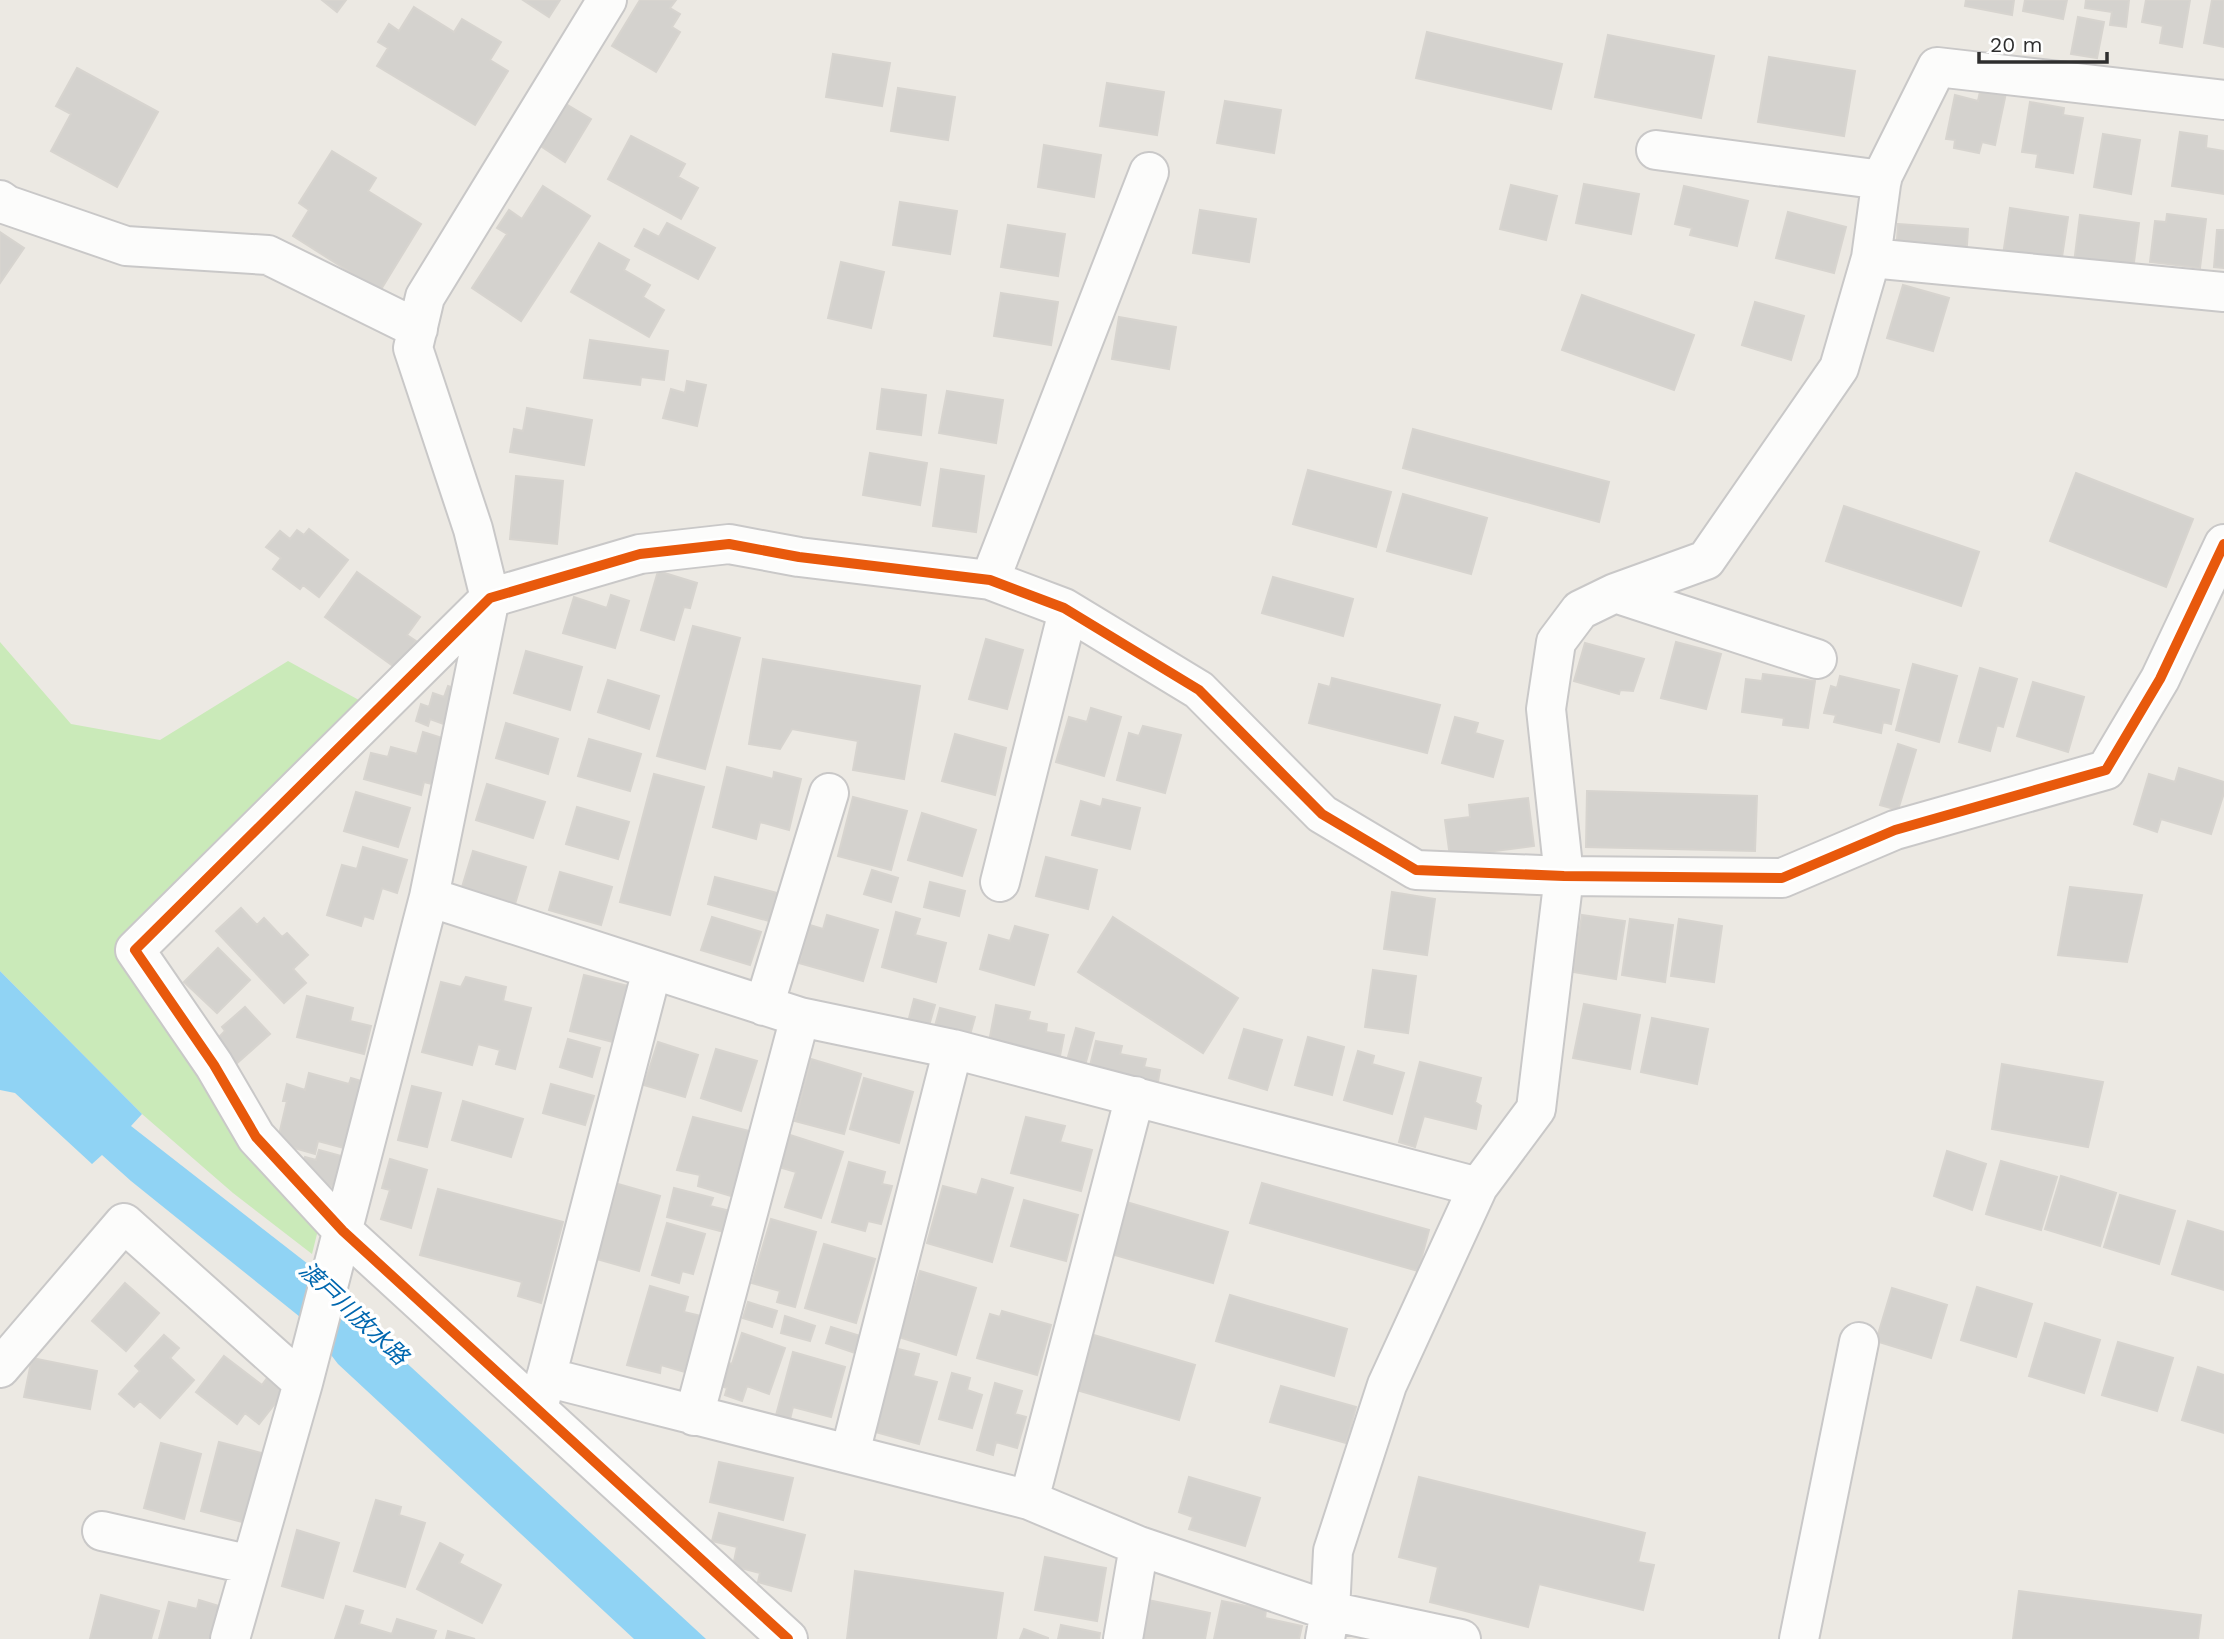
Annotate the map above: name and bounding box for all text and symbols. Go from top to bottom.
scale bar [1979,21,2107,65]
text: 20 m [1990,32,2042,57]
water label: 渡戸川放水路 [294,1256,415,1372]

